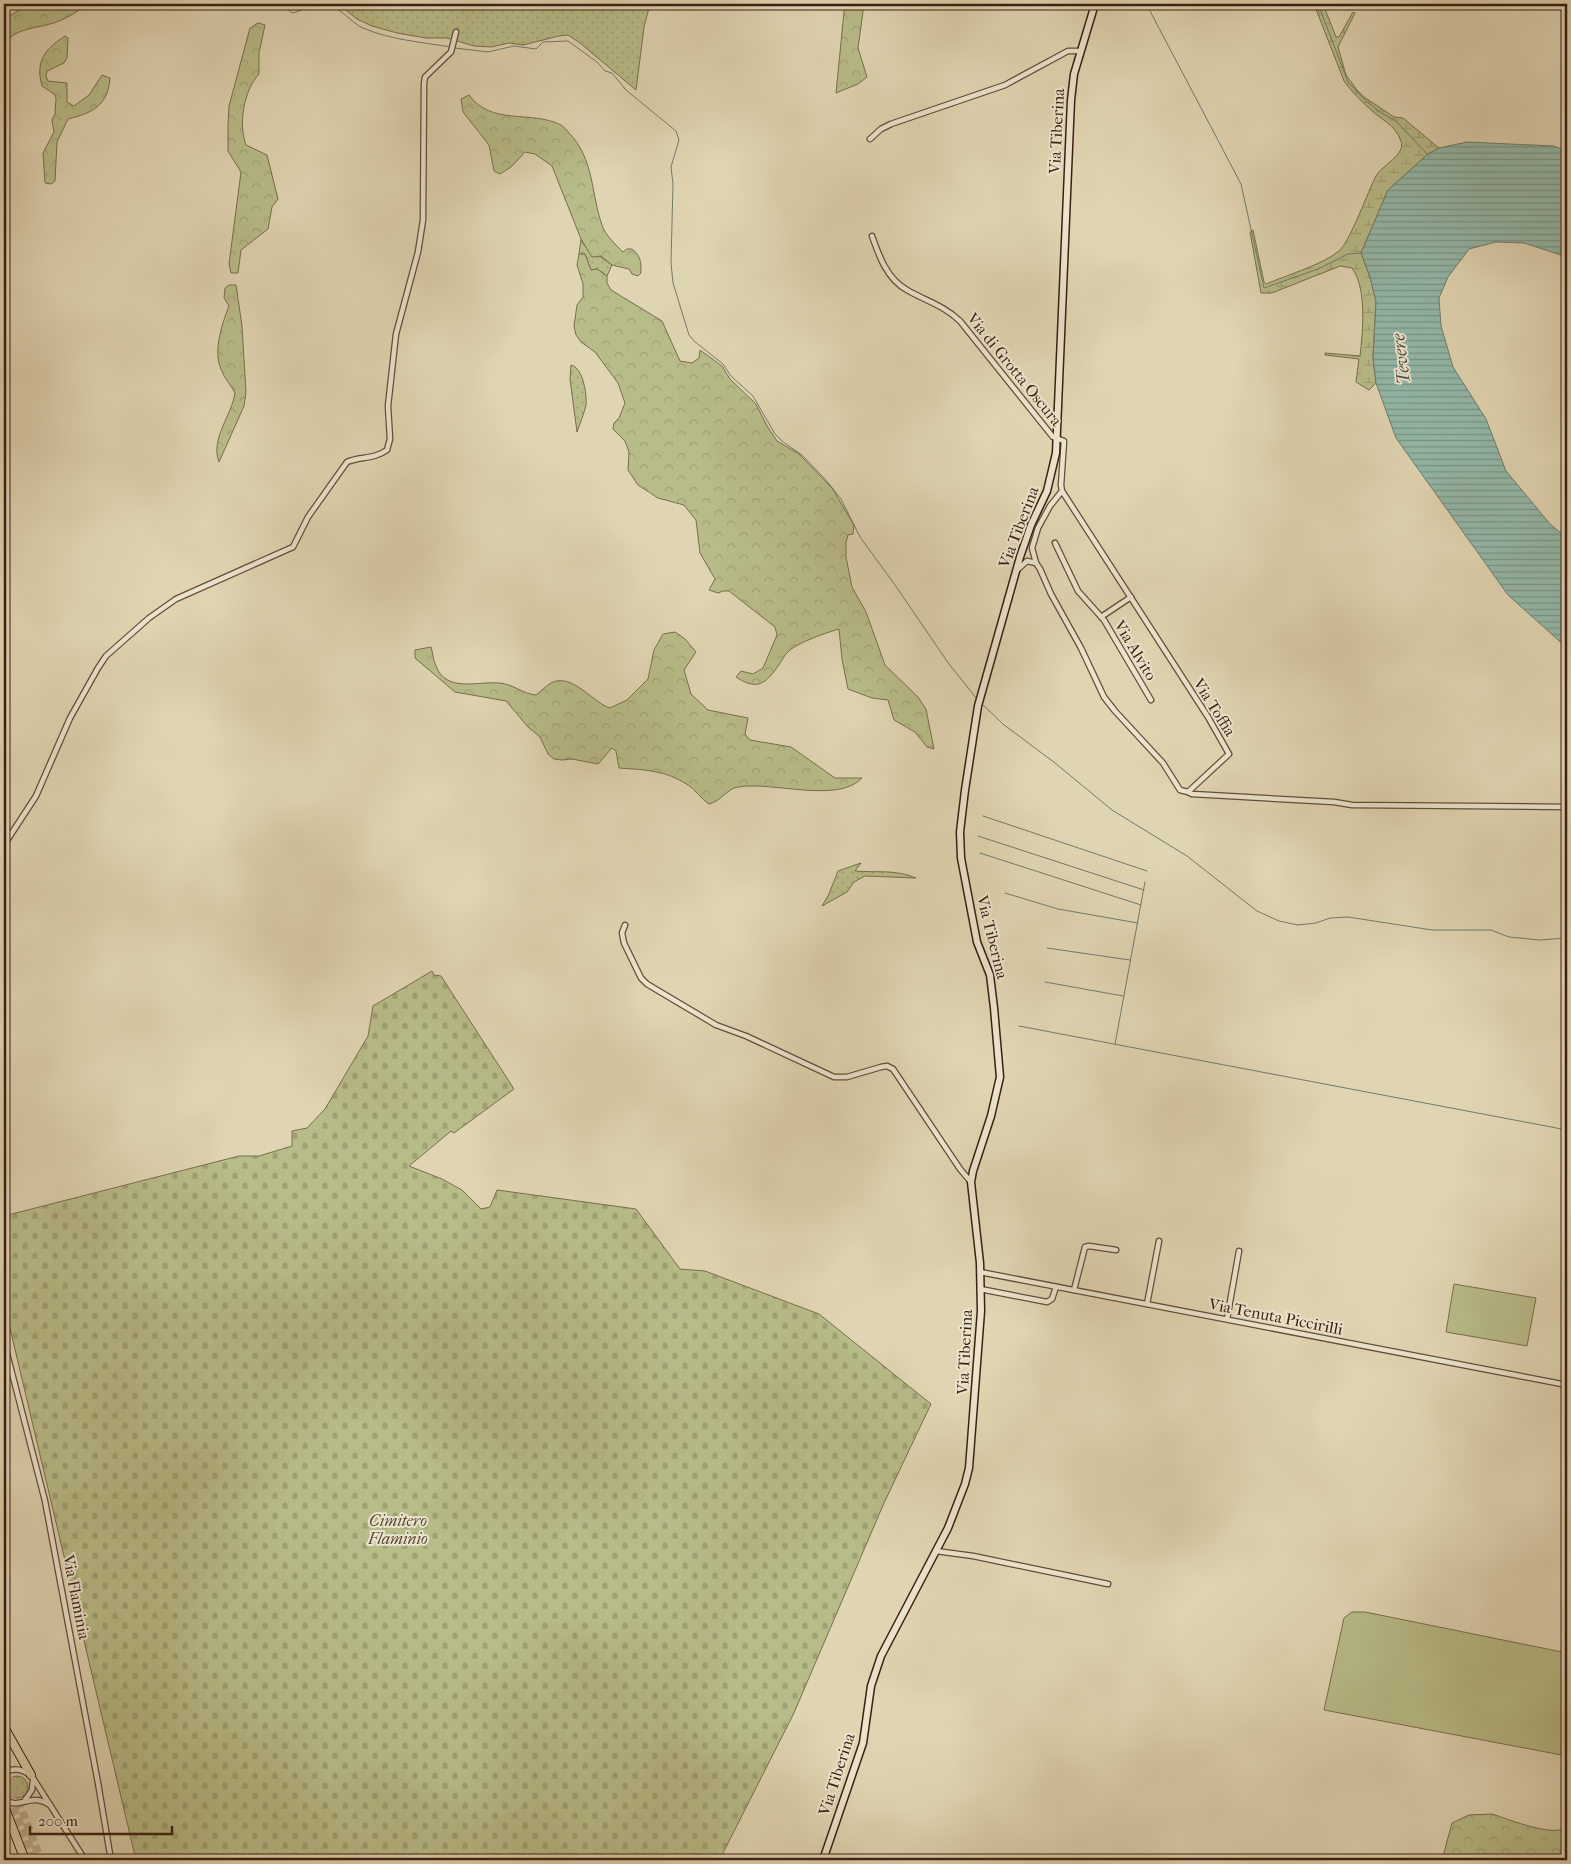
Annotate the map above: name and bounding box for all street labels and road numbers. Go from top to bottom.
street label: Via Tiberina [1045,87,1068,175]
street label: Via di Grotta Oscura [963,308,1066,430]
street label: Via Tiberina [994,483,1043,571]
street label: Via Alvito [1110,616,1161,684]
street label: Via Toffia [1189,674,1240,740]
street label: Via Tiberina [973,892,1012,981]
street label: Via Tenuta Piccirilli [1206,1294,1345,1339]
street label: Via Tiberina [953,1308,976,1396]
street label: Via Flaminia [59,1552,94,1642]
street label: Via Tiberina [814,1730,859,1819]

